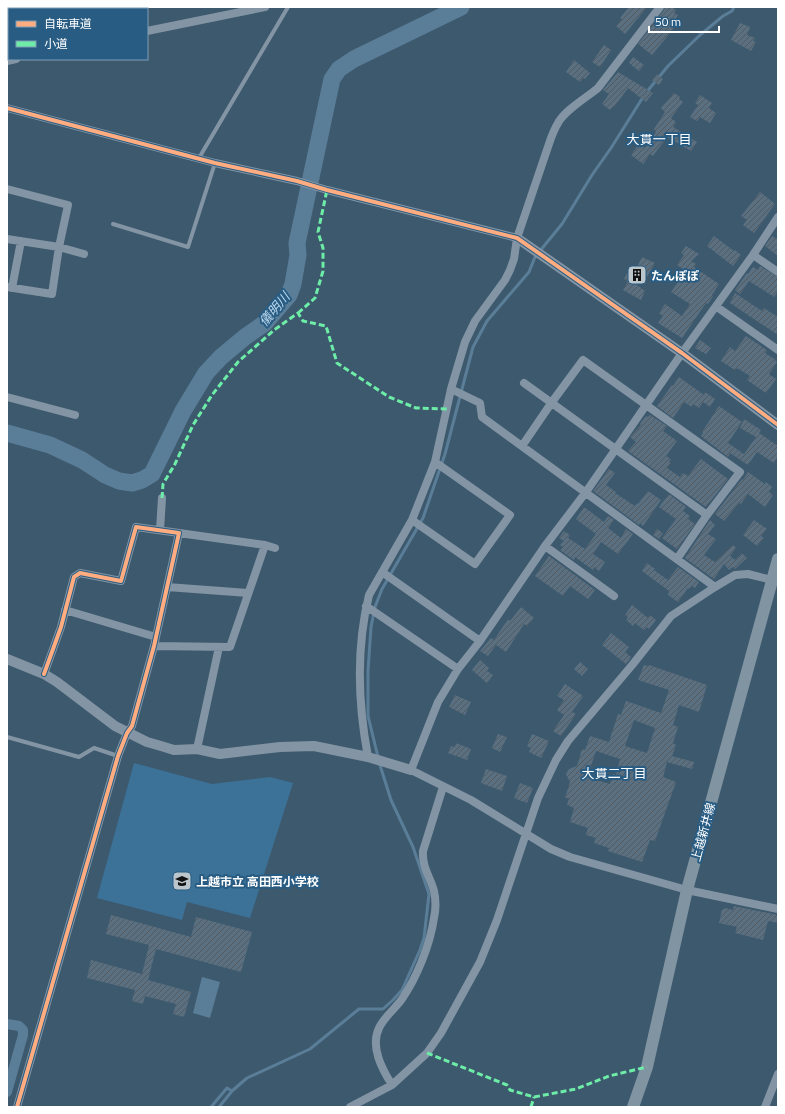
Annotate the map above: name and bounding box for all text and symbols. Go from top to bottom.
legend [8,8,148,60]
scale bar [649,8,719,34]
text: 50 m [655,12,681,31]
text: 自転車道 [44,14,92,33]
text: 小道 [44,34,68,53]
district label: 大貫一丁目 [626,129,692,149]
building icon: たんぽぽ [626,264,648,286]
place label: たんぽぽ [651,266,699,285]
water label: 儀明川 [254,286,295,330]
district label: 大貫二丁目 [581,763,647,783]
street label: 上越新井線 [686,801,720,863]
school or university icon: 上越市立 高田西小学校 [171,870,193,892]
place label: 上越市立 高田西小学校 [196,872,319,891]

